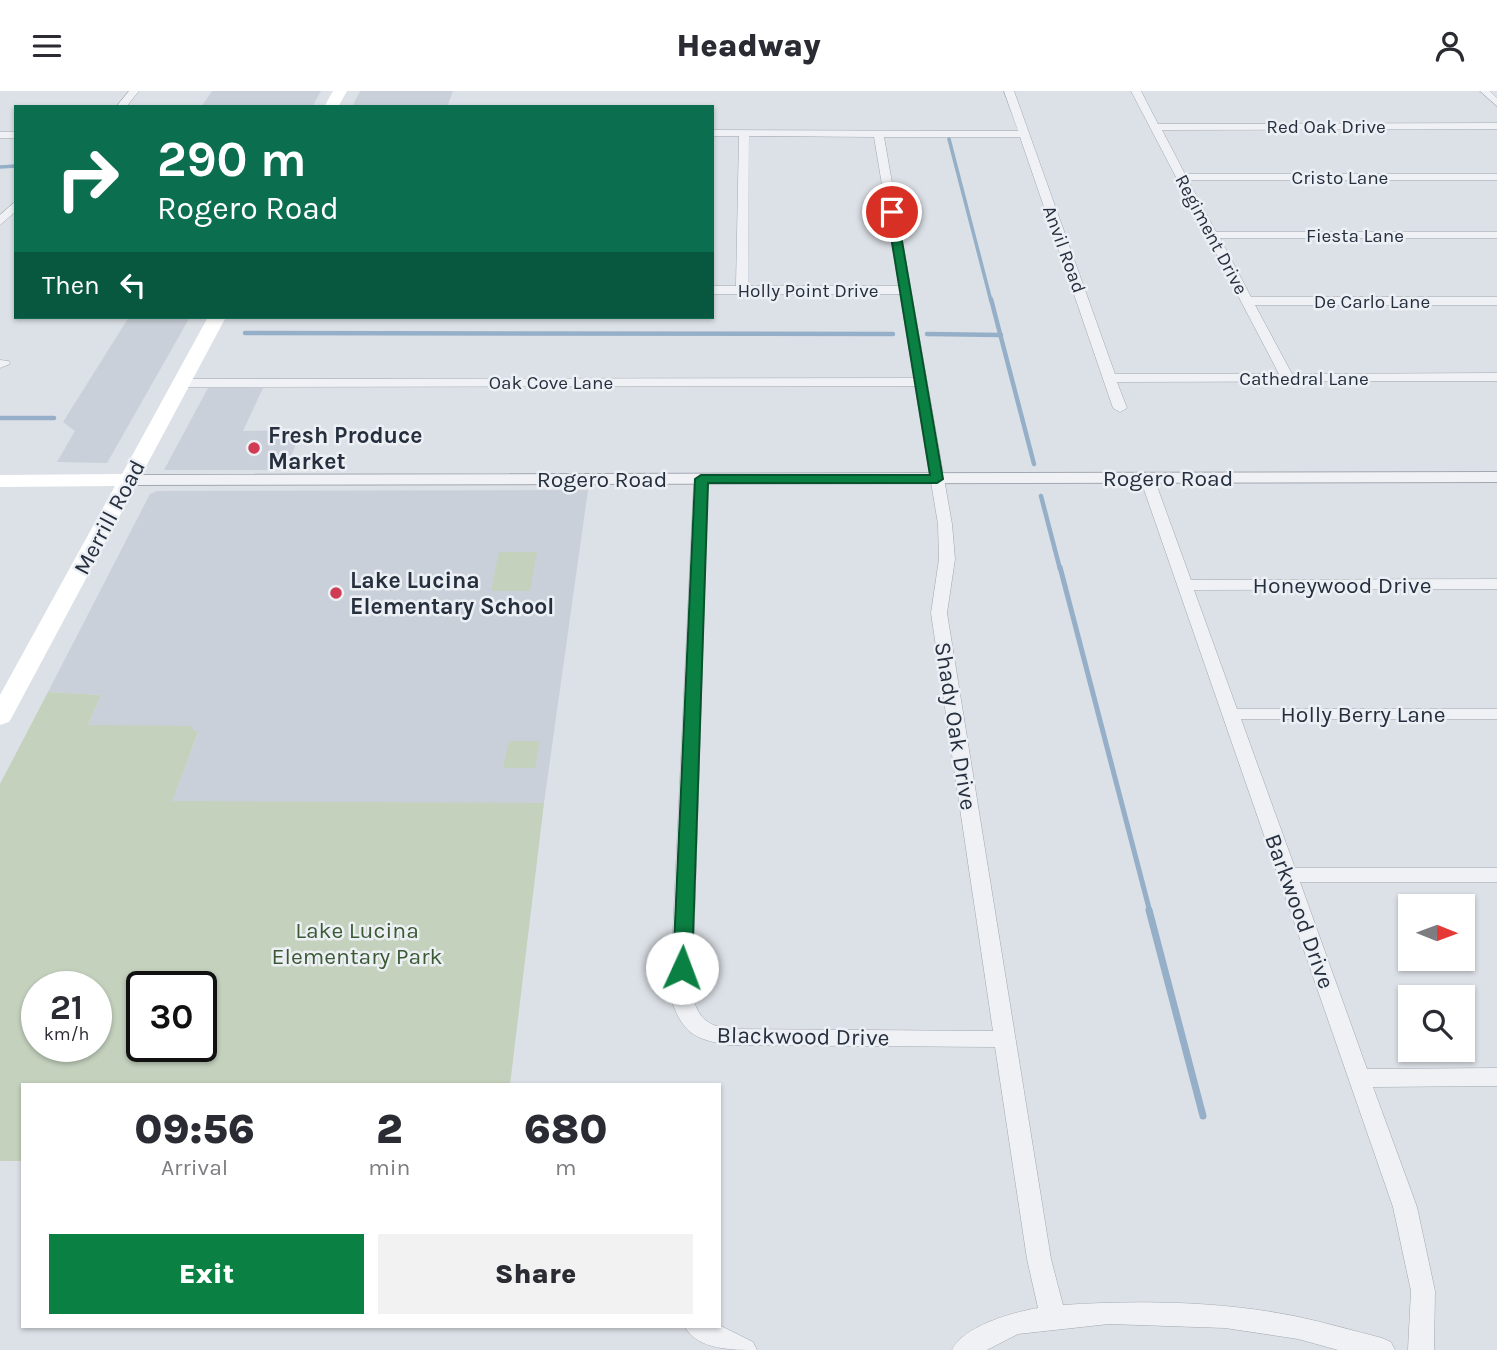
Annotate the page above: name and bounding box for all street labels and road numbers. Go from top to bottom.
street label: Red Oak Drive [1266,116,1386,138]
street label: Cristo Lane [1292,167,1388,189]
street label: Regiment Drive [1170,171,1252,298]
street label: Anvil Road [1038,203,1090,296]
street label: Fiesta Lane [1306,225,1404,247]
street label: Holly Point Drive [737,280,879,302]
street label: De Carlo Lane [1314,291,1430,313]
street label: Cathedral Lane [1239,368,1369,390]
street label: Oak Cove Lane [489,372,613,394]
street label: Merrill Road [68,455,151,579]
street label: Rogero Road [1103,465,1233,492]
street label: Rogero Road [537,466,667,493]
street label: Honeywood Drive [1253,572,1431,599]
street label: Shady Oak Drive [929,640,982,812]
street label: Holly Berry Lane [1280,701,1446,728]
street label: Barkwood Drive [1259,830,1340,992]
street label: Blackwood Drive [716,1021,890,1052]

